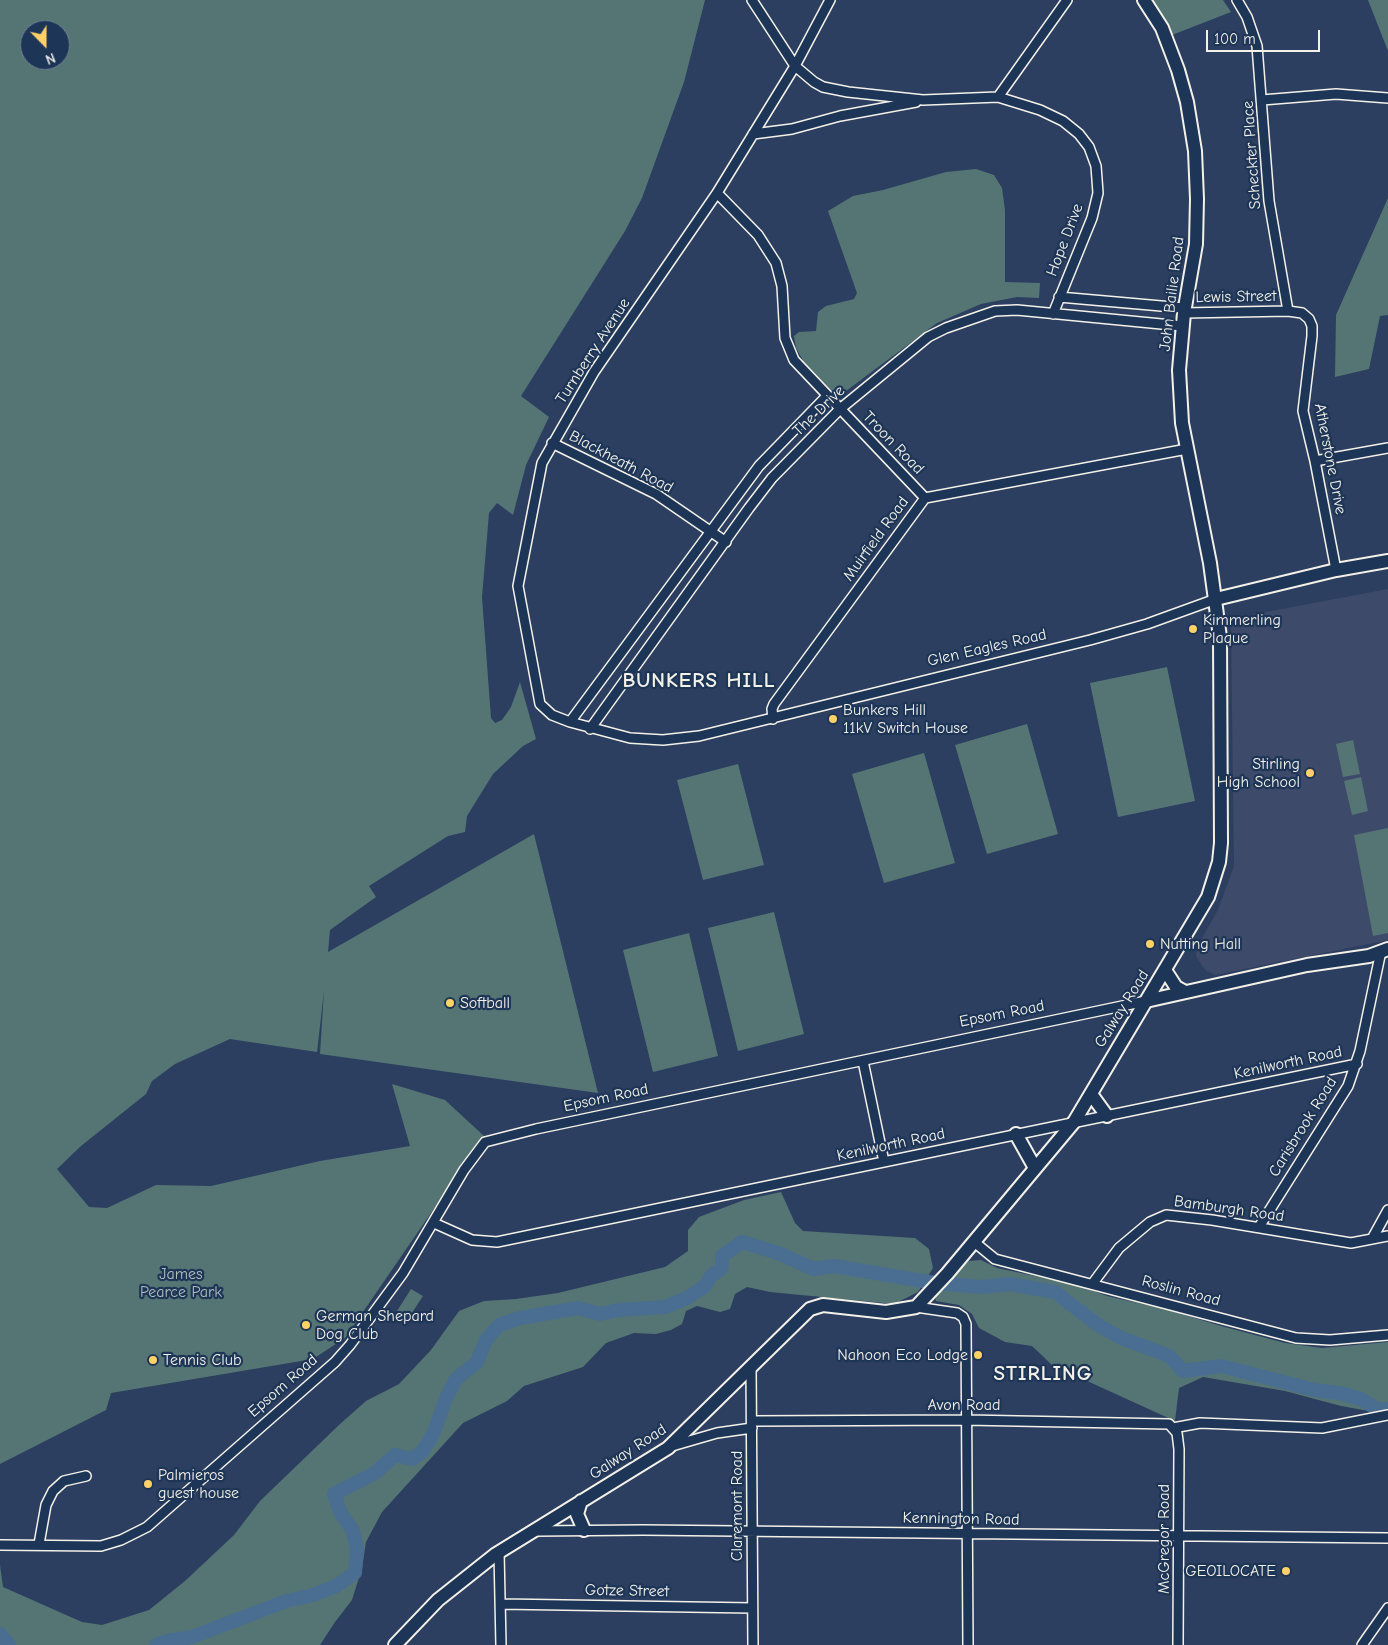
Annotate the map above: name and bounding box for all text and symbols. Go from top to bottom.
north arrow [20,20,70,70]
scale bar [1208,20,1322,52]
text: 100 m [1214,30,1256,48]
text: N [43,49,58,68]
street label: Scheckter Place [1239,100,1265,210]
street label: Hope Drive [1042,201,1088,279]
street label: John Bailie Road [1155,236,1189,352]
street label: Lewis Street [1195,287,1277,307]
street label: Turnberry Avenue [552,295,634,407]
street label: The Drive [789,382,849,440]
street label: Atherstone Drive [1310,402,1350,516]
street label: Troon Road [858,408,928,478]
street label: Blackheath Road [566,427,676,497]
street label: Muirfield Road [839,493,913,585]
place label: Kimmerling Plaque [1203,610,1281,648]
marker: Kimmerling Plaque [1187,623,1199,635]
street label: Glen Eagles Road [926,625,1048,671]
district label: BUNKERS HILL [621,668,777,694]
place label: Bunkers Hill 11kV Switch House [843,700,968,738]
marker: Bunkers Hill 11kV Switch House [827,713,839,725]
place label: Stirling High School [1217,754,1300,792]
marker: Stirling High School [1304,767,1316,779]
place label: Nutting Hall [1160,934,1241,954]
marker: Nutting Hall [1144,938,1156,950]
street label: Galway Road [1091,967,1153,1051]
place label: Softball [460,993,510,1013]
street label: Epsom Road [958,996,1046,1032]
marker: Softball [444,997,456,1009]
street label: Kenilworth Road [1232,1042,1344,1084]
street label: Carisbrook Road [1265,1074,1341,1180]
street label: Epsom Road [562,1080,650,1116]
street label: Kenilworth Road [835,1124,947,1166]
street label: Bamburgh Road [1173,1192,1285,1226]
park label: James Pearce Park [140,1264,222,1302]
street label: Roslin Road [1140,1271,1222,1311]
place label: German Shepard Dog Club [316,1306,434,1344]
marker: German Shepard Dog Club [300,1319,312,1331]
place label: Nahoon Eco Lodge [837,1345,968,1365]
marker: Nahoon Eco Lodge [972,1349,984,1361]
place label: Tennis Club [163,1350,241,1370]
street label: Epsom Road [244,1350,322,1422]
marker: Tennis Club [147,1354,159,1366]
district label: STIRLING [992,1361,1094,1387]
street label: Avon Road [928,1395,1000,1415]
street label: Galway Road [586,1420,670,1484]
street label: Claremont Road [727,1451,747,1561]
place label: Palmieros guest house [158,1465,239,1503]
marker: Palmieros guest house [142,1478,154,1490]
street label: McGregor Road [1154,1484,1174,1594]
street label: Kennington Road [902,1508,1020,1530]
place label: GEOILOCATE [1185,1561,1276,1581]
marker: GEOILOCATE [1280,1565,1292,1577]
street label: Gotze Street [585,1581,669,1601]

